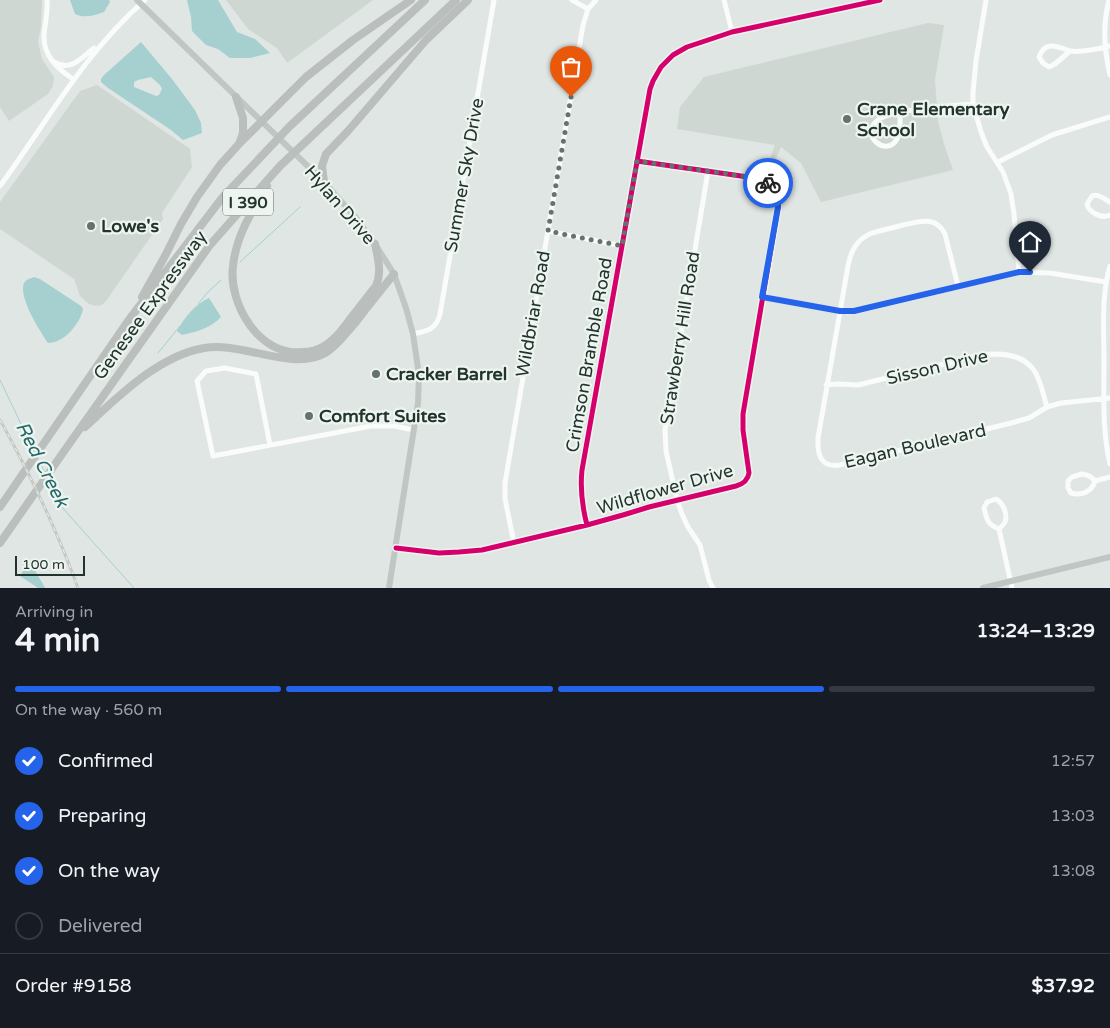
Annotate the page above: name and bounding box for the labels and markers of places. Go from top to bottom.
pin [550,46,592,97]
place label: Crane Elementary School [857,98,1010,141]
marker: Crane Elementary School [841,113,853,125]
place label: Lowe's [101,215,159,237]
marker: Lowe's [85,220,97,232]
pin [1009,221,1051,272]
place label: Cracker Barrel [386,363,507,385]
marker: Cracker Barrel [370,368,382,380]
place label: Comfort Suites [319,405,447,427]
marker: Comfort Suites [303,410,315,422]

